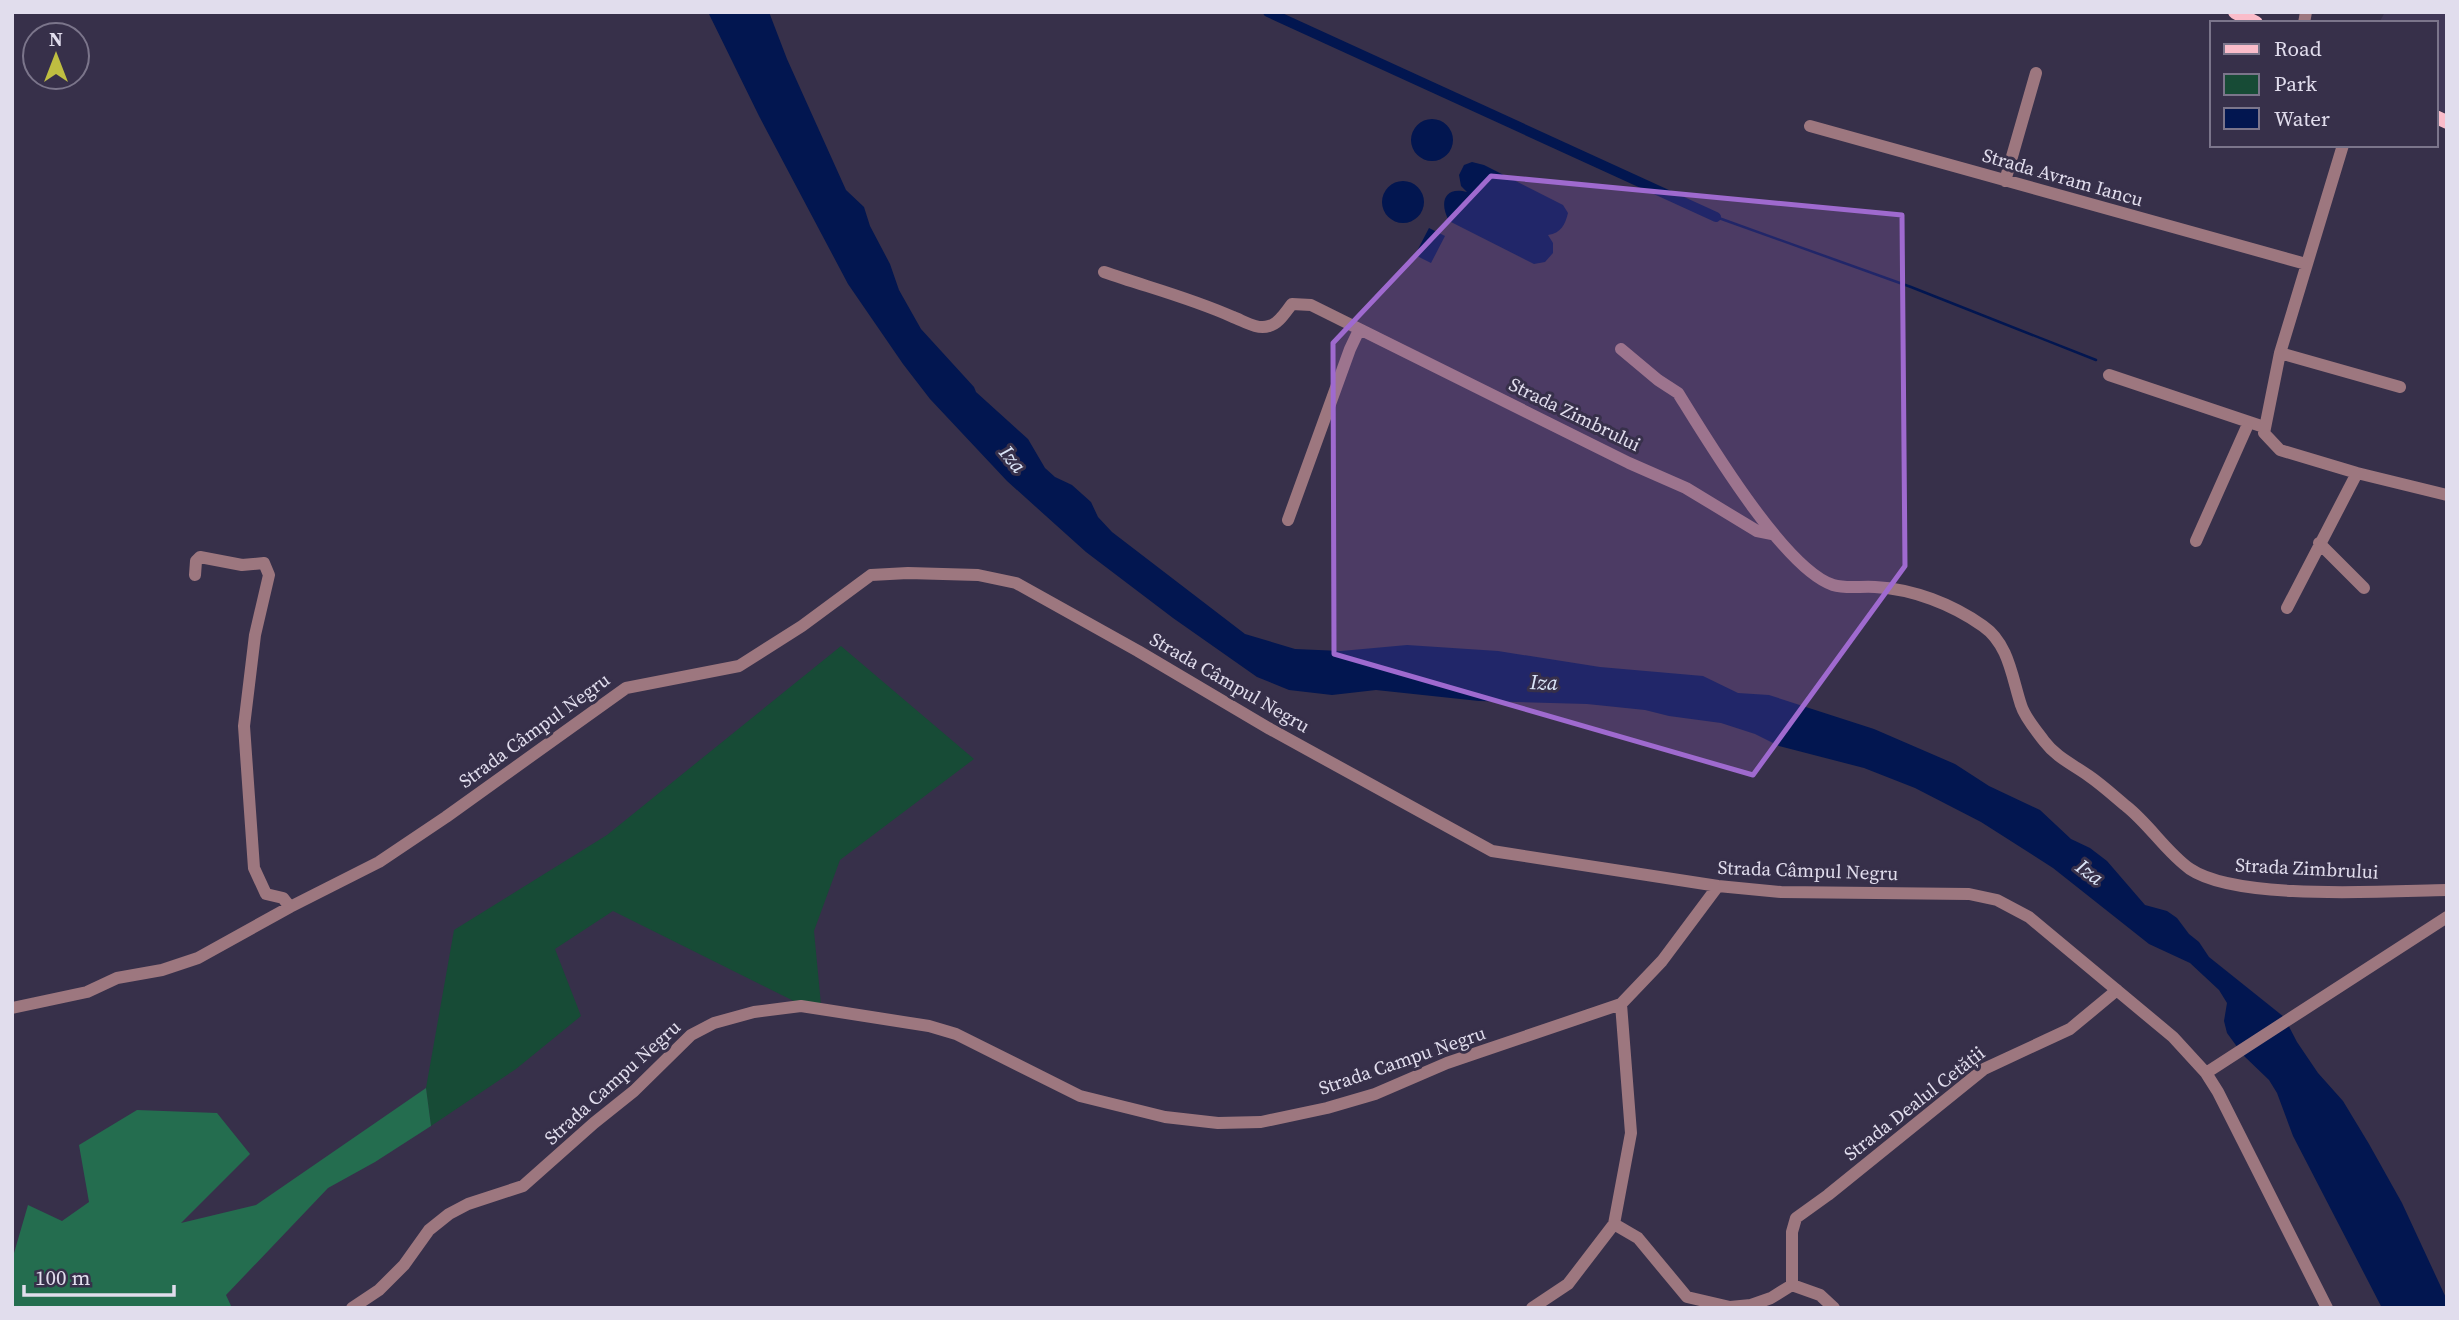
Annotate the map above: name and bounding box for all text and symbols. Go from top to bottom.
north arrow [21,21,91,91]
legend [2210,21,2438,147]
text: N [49,26,63,52]
text: Road [2274,34,2322,63]
text: Park [2274,69,2318,98]
text: Water [2274,104,2330,133]
street label: Strada Avram Iancu [1980,142,2146,212]
street label: Strada Zimbrului [1505,371,1645,457]
water label: Iza [992,438,1033,479]
street label: Strada Câmpul Negru [1145,626,1315,738]
street label: Strada Câmpul Negru [453,666,615,794]
water label: Iza [1529,667,1559,697]
water label: Iza [2069,851,2110,892]
street label: Strada Zimbrului [2235,851,2380,885]
street label: Strada Câmpul Negru [1717,854,1899,886]
street label: Strada Campu Negru [538,1014,686,1150]
street label: Strada Campu Negru [1315,1019,1489,1101]
street label: Strada Dealul Cetății [1838,1040,1990,1166]
scale bar [24,1254,175,1298]
text: 100 m [35,1263,90,1292]

